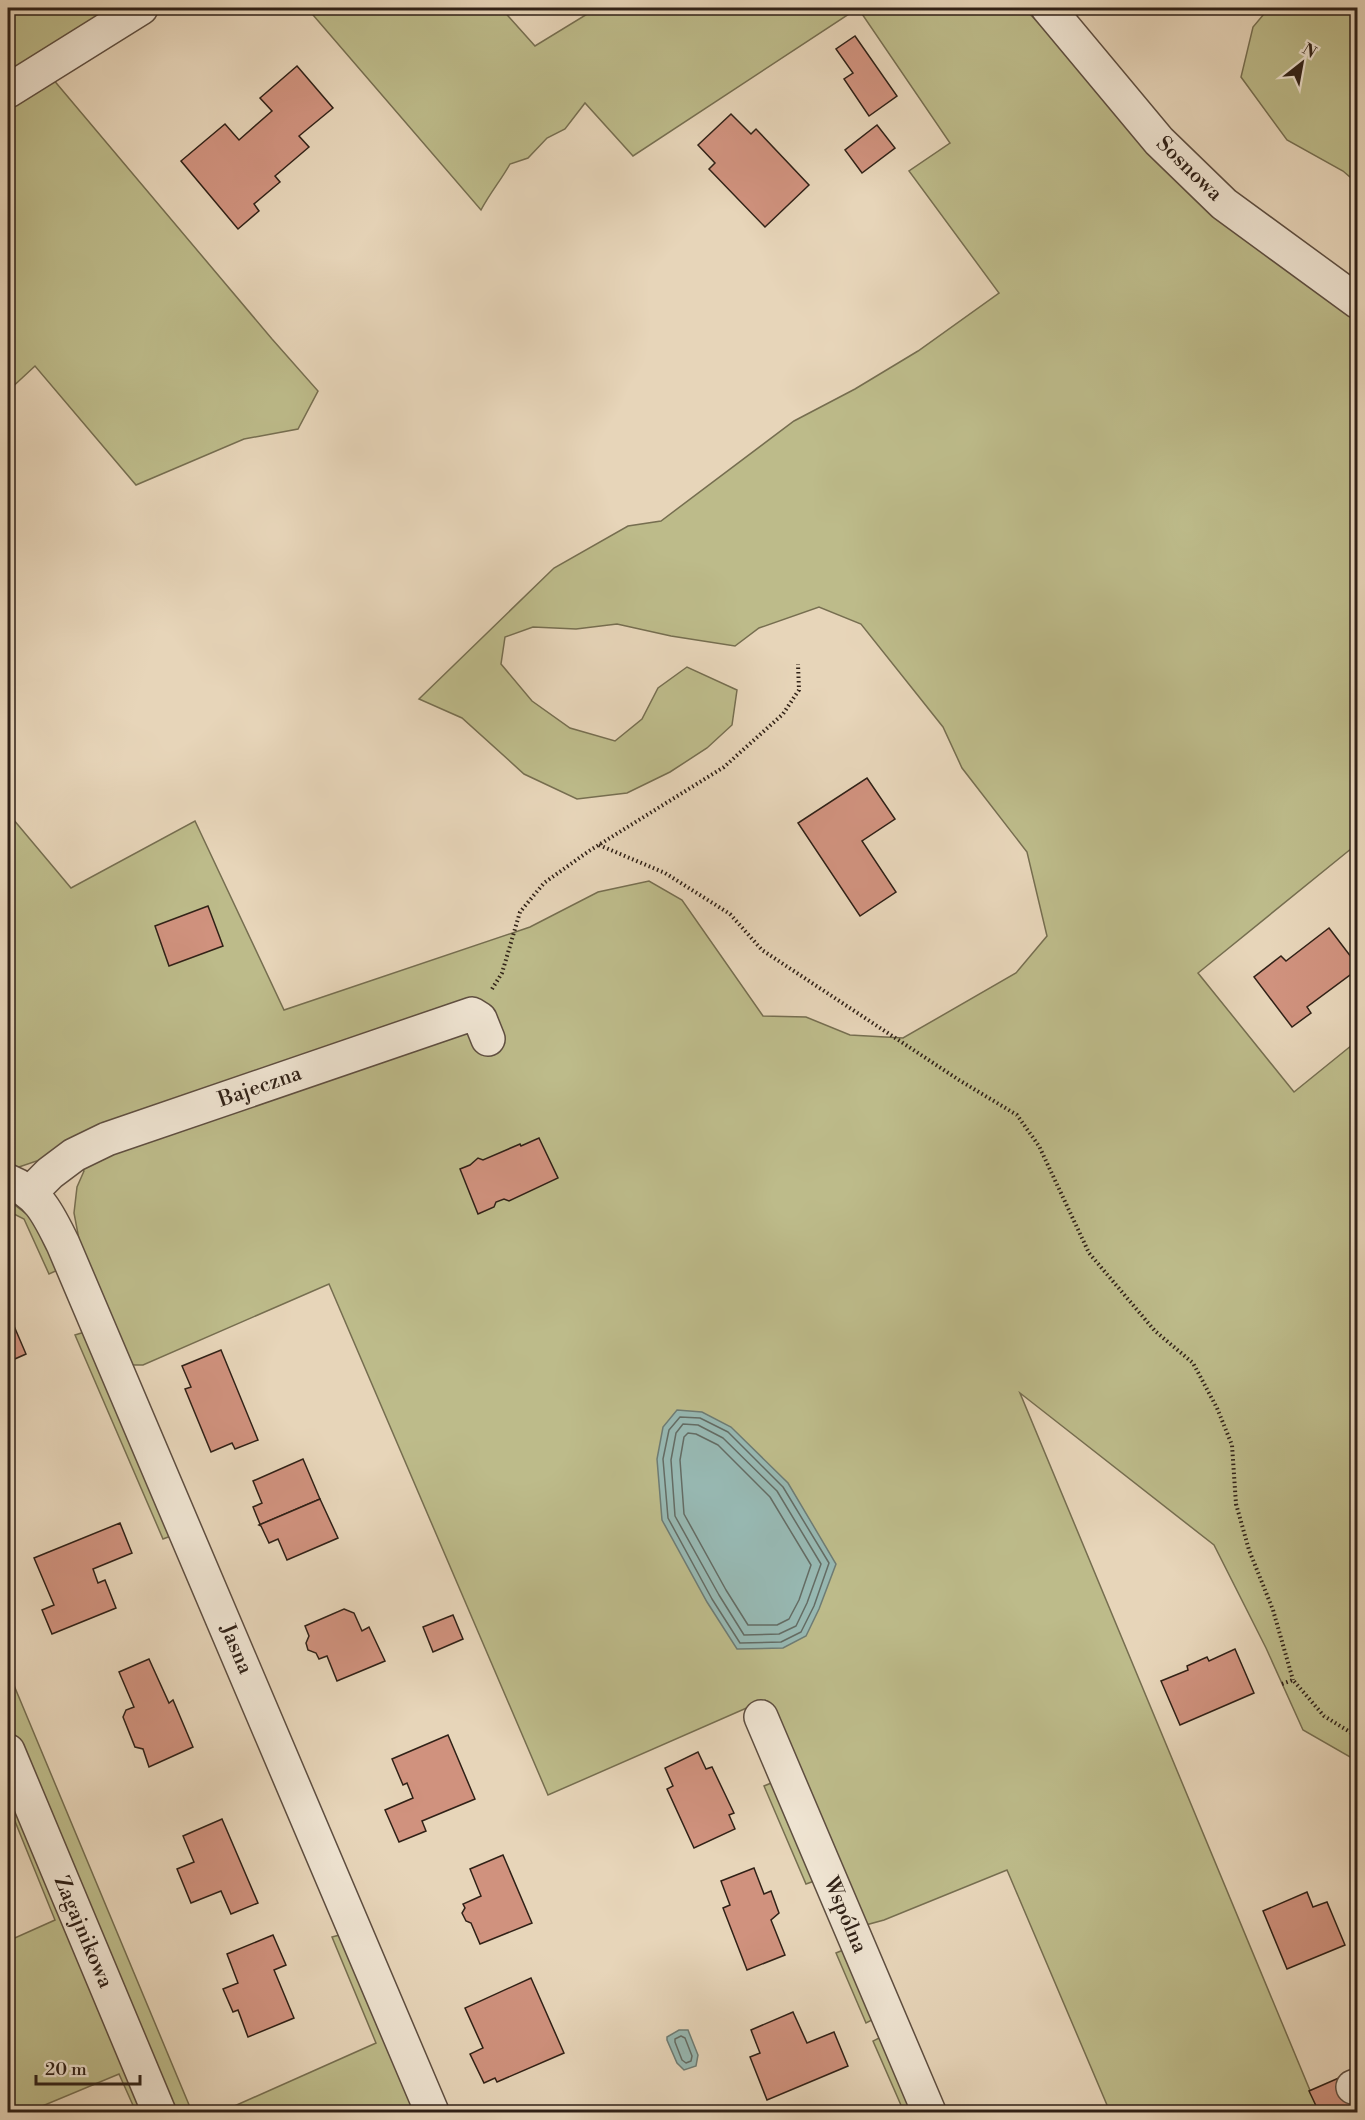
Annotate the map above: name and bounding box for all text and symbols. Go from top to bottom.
north arrow [1272,33,1332,93]
text: N [1299,39,1320,63]
street label: Sosnowa [1150,131,1228,207]
street label: Bajeczna [214,1060,306,1114]
street label: Jasna [214,1619,258,1678]
street label: Zagajnikowa [48,1872,118,1992]
street label: Wspólna [817,1872,873,1957]
scale bar [36,2048,140,2086]
text: 20 m [45,2058,87,2081]

